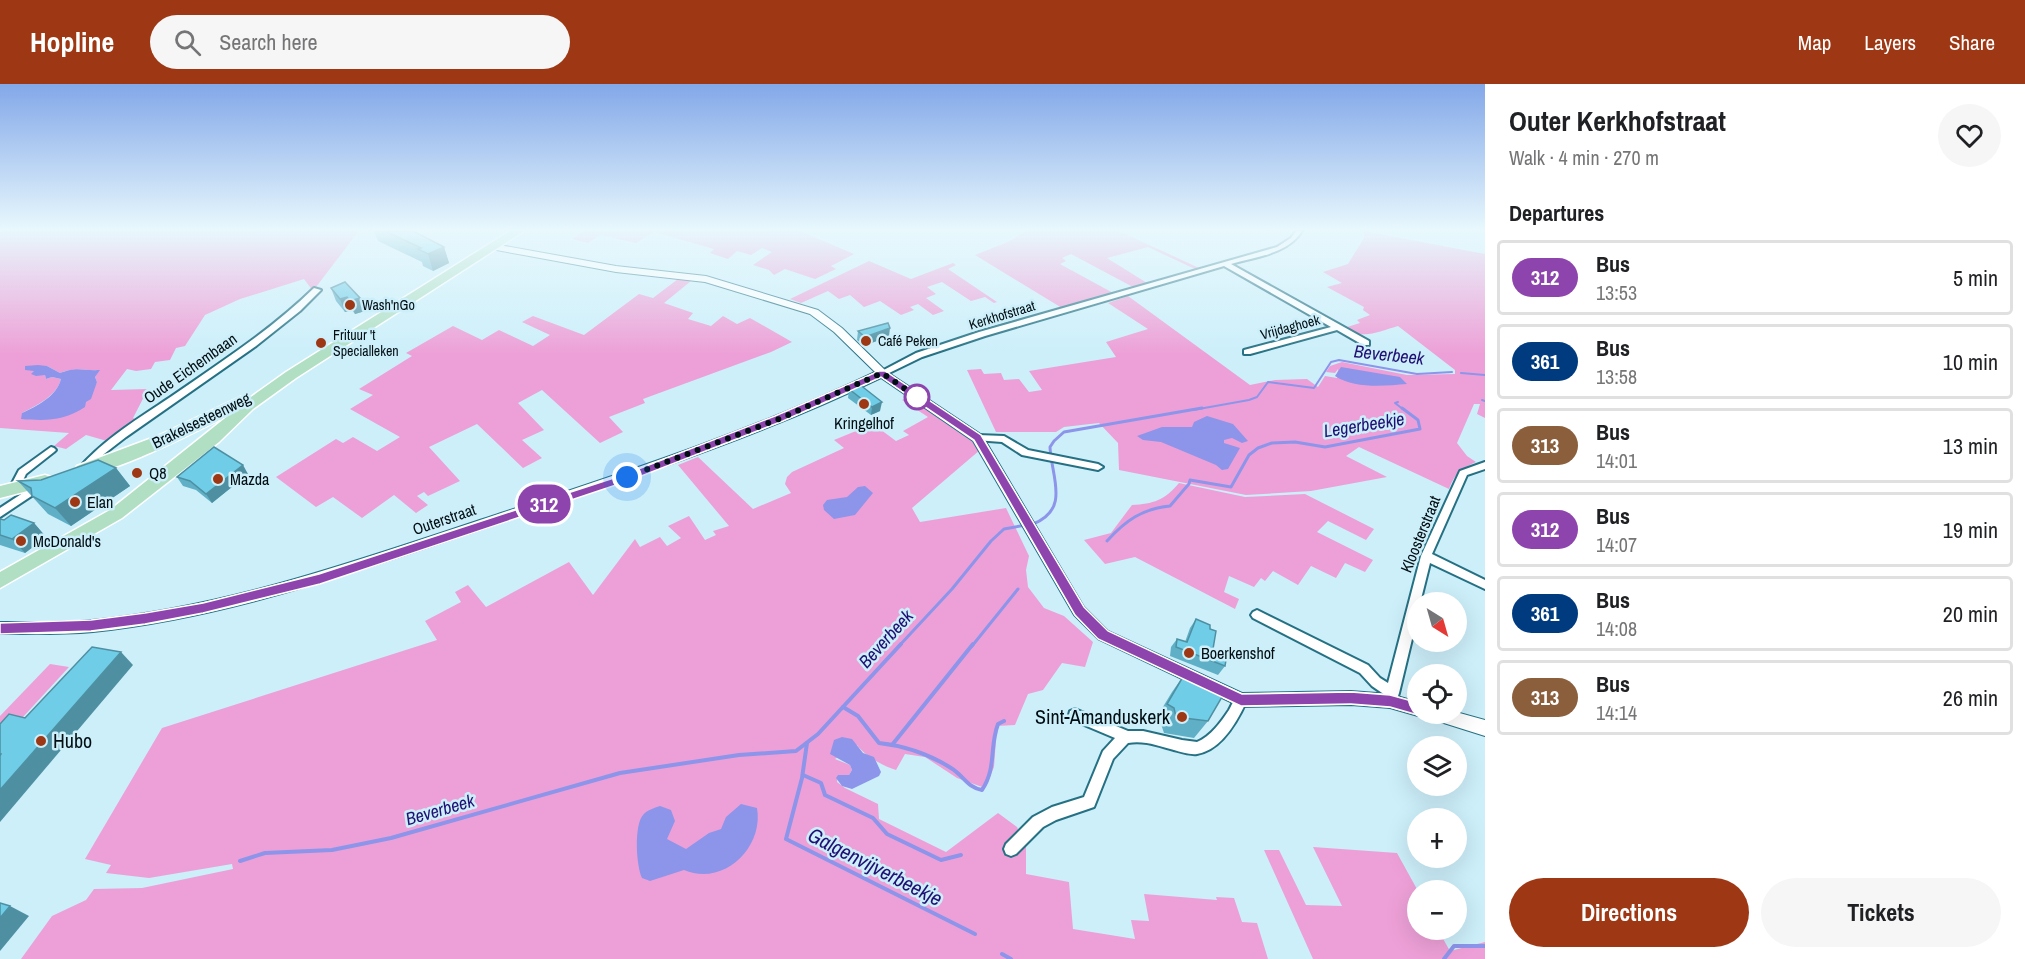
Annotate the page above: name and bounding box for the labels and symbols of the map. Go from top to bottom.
place label: Wash'nGo [362,296,415,314]
street label: Kerkhofstraat [967,296,1037,334]
marker: Wash'nGo [343,298,357,312]
street label: Vrijdaghoek [1258,310,1322,344]
place label: Frituur 't Specialleken [333,326,399,360]
street label: Oude Eichembaan [139,328,241,408]
place label: Café Peken [878,332,938,350]
marker: Café Peken [859,334,873,348]
marker: Frituur 't Specialleken [314,336,328,350]
water label: Beverbeek [1353,338,1426,371]
unlabelled marker [904,384,930,410]
street label: Brakelsesteenweg [148,386,255,453]
marker: Kringelhof [857,397,871,411]
water label: Legerbeekje [1322,406,1406,443]
place label: Kringelhof [834,412,894,434]
place label: Q8 [149,462,167,484]
your location [612,462,642,492]
marker: Q8 [130,466,144,480]
place label: Mazda [230,468,270,490]
marker: Mazda [211,472,225,486]
line badge: 312 [510,484,578,524]
place label: Elan [87,491,113,513]
street label: Kloosterstraat [1395,492,1445,576]
marker: Elan [68,495,82,509]
street label: Outerstraat [409,498,479,540]
place label: McDonald's [33,530,101,552]
marker: McDonald's [14,534,28,548]
north arrow [1407,592,1467,652]
water label: Beverbeek [853,604,919,673]
place label: Boerkenshof [1201,642,1275,664]
marker: Boerkenshof [1182,646,1196,660]
place label: Sint-Amanduskerk [1035,703,1171,730]
marker: Sint-Amanduskerk [1175,710,1189,724]
place label: Hubo [53,727,92,754]
marker: Hubo [34,734,48,748]
water label: Beverbeek [403,788,478,831]
water label: Galgenvijverbeekje [803,820,947,913]

